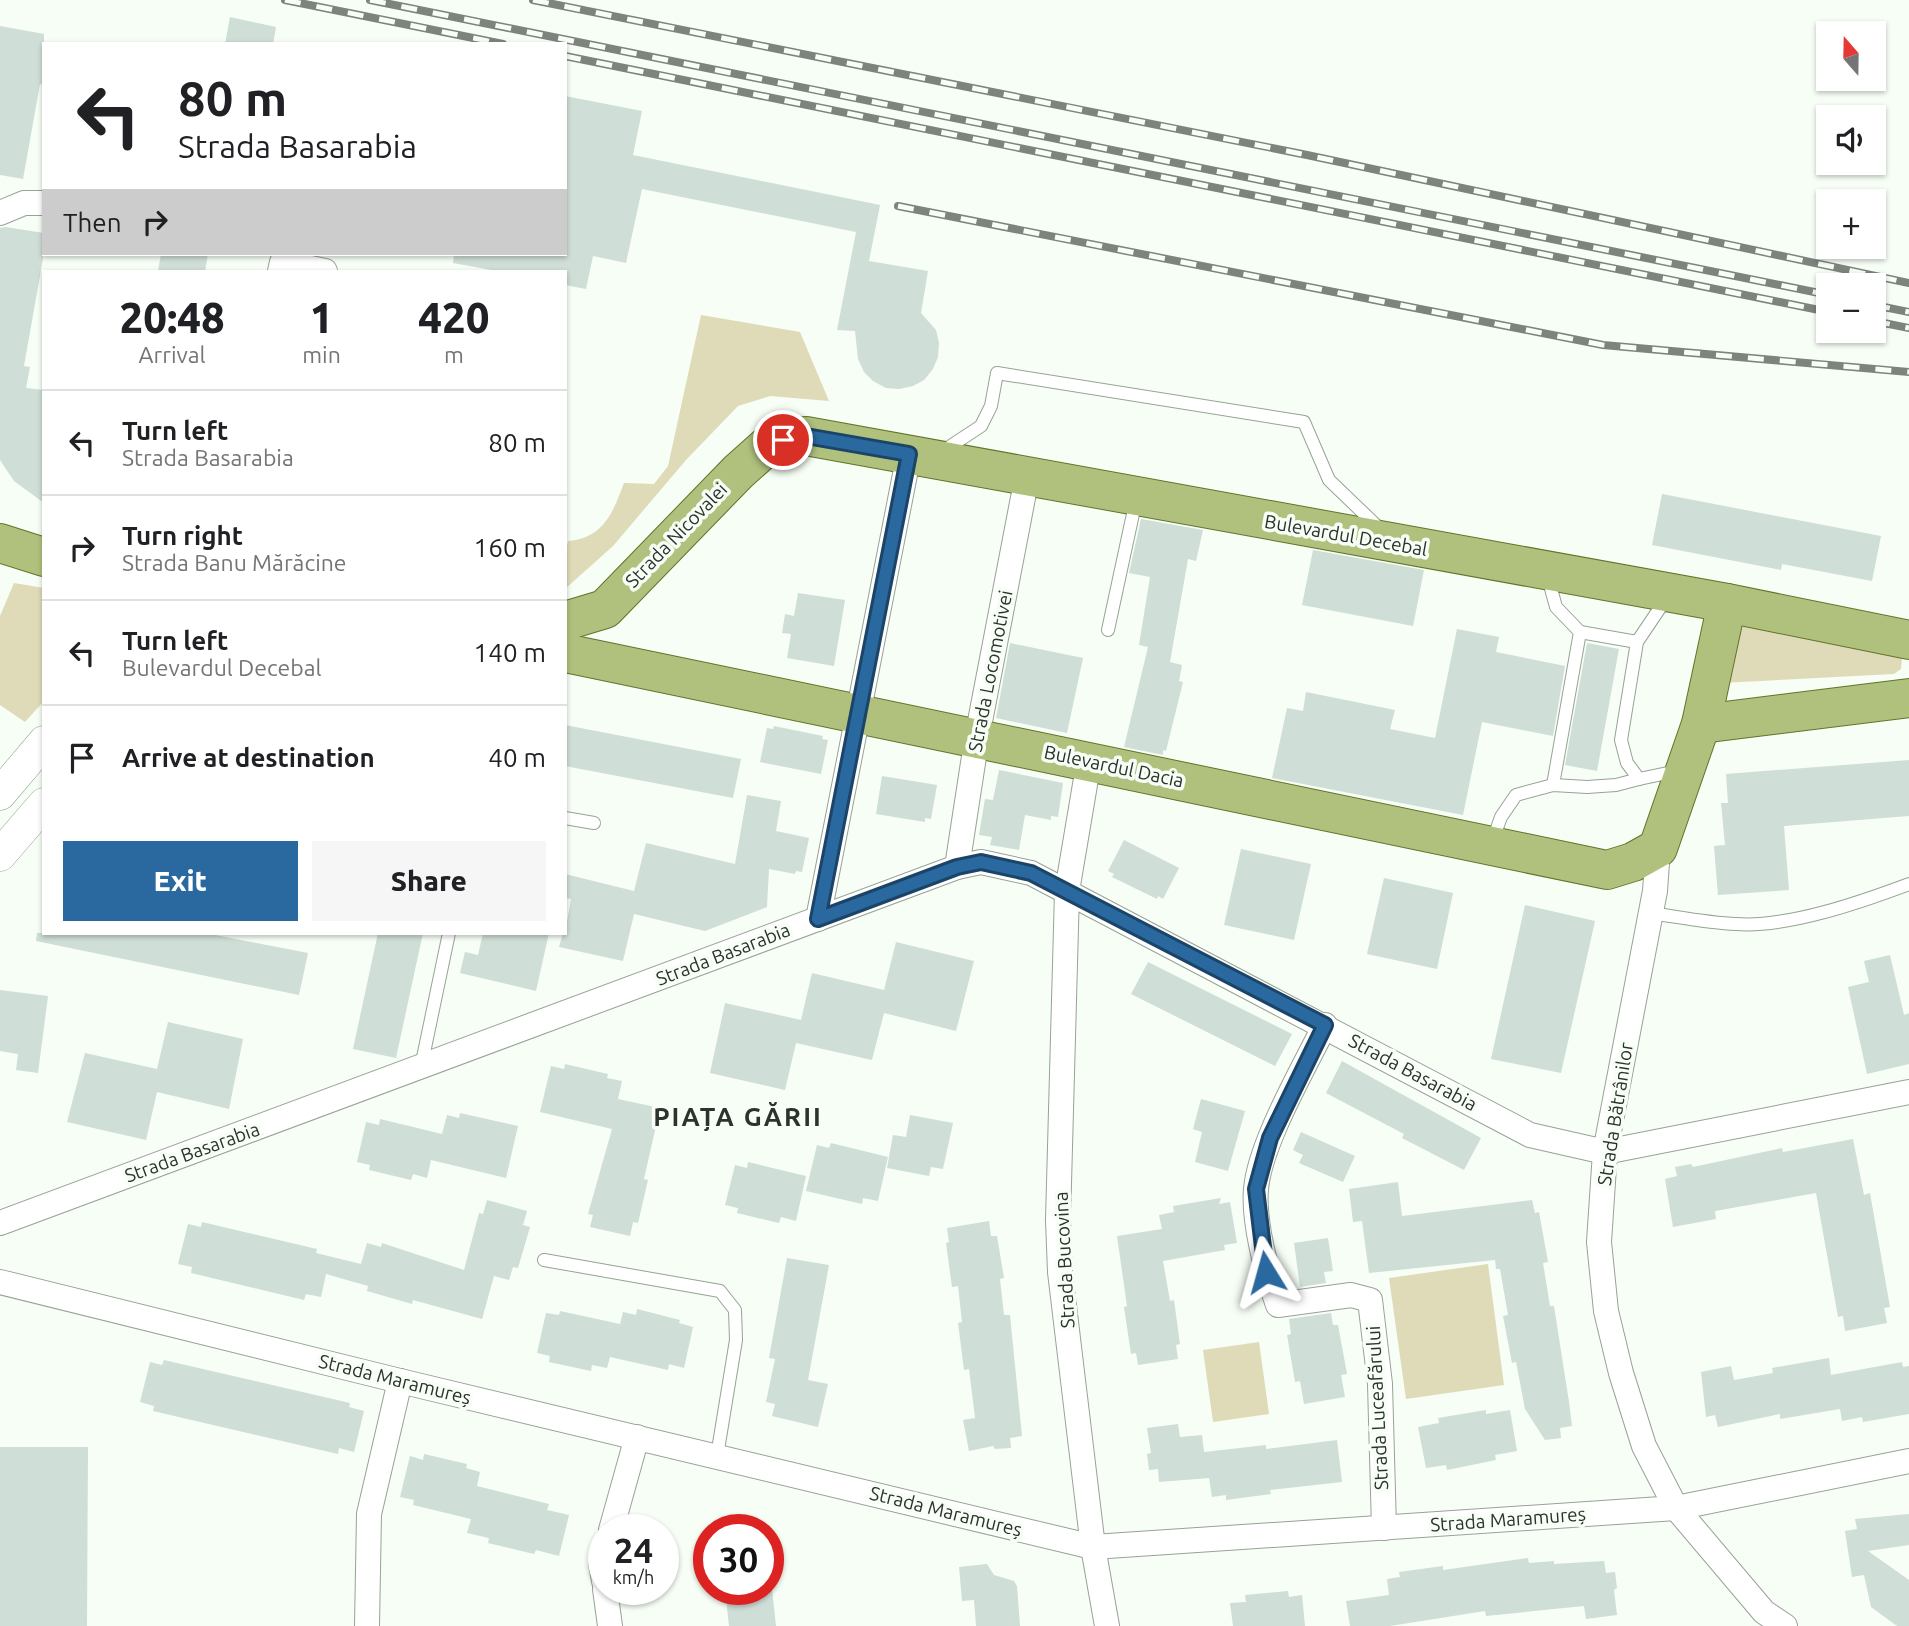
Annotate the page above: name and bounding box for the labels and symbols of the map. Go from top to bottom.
north arrow [1816,21,1886,91]
pin [753,410,813,470]
street label: Strada Nicovalei [621,478,731,592]
street label: Bulevardul Decebal [1263,510,1429,560]
street label: Strada Locomotivei [964,588,1016,754]
street label: Bulevardul Dacia [1042,740,1186,792]
street label: Strada Basarabia [653,918,793,990]
street label: Strada Basarabia [1345,1029,1481,1115]
street label: Strada Bătrânilor [1593,1041,1637,1187]
district label: PIAȚA GĂRII [653,1102,823,1132]
street label: Strada Basarabia [122,1117,262,1187]
street label: Strada Bucovina [1049,1191,1079,1329]
position arrow [1229,1235,1303,1309]
street label: Strada Luceafărului [1362,1325,1392,1491]
street label: Strada Maramureș [317,1349,473,1409]
street label: Strada Maramureș [868,1481,1024,1541]
street label: Strada Maramureș [1429,1503,1587,1535]
speed limit sign: 30 [693,1514,784,1605]

